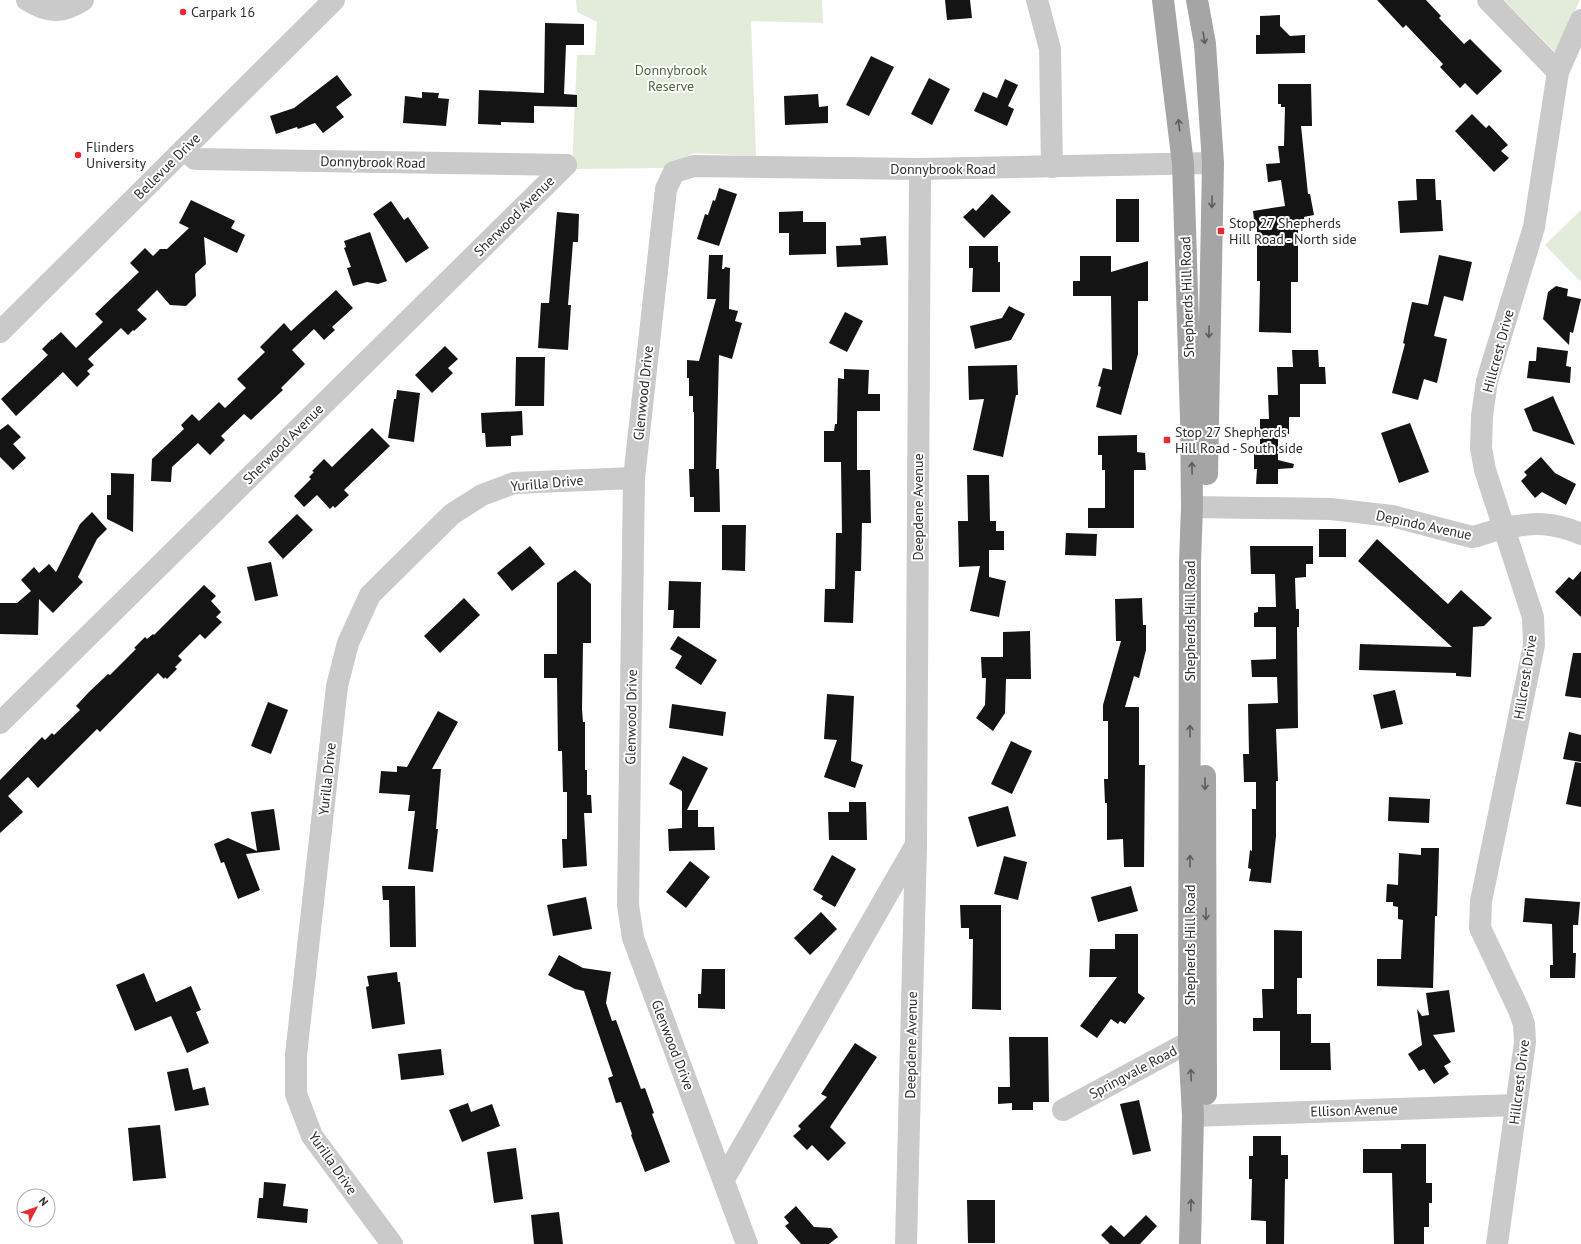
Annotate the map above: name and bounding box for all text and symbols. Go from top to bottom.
place label: Carpark 16 [191,3,255,21]
marker: Carpark 16 [178,7,188,17]
one-way arrow [1200,32,1208,45]
park label: Donnybrook Reserve [635,61,708,95]
one-way arrow [1175,119,1182,132]
street label: Bellevue Drive [130,129,204,203]
place label: Flinders University [86,138,146,172]
marker: Flinders University [73,150,83,160]
street label: Donnybrook Road [320,152,426,172]
street label: Donnybrook Road [890,160,996,178]
street label: Sherwood Avenue [470,172,558,260]
one-way arrow [1208,195,1216,208]
place label: Stop 27 Shepherds Hill Road - North side [1229,214,1357,248]
marker: Stop 27 Shepherds Hill Road - North side [1216,226,1226,236]
street label: Shepherds Hill Road [1176,236,1198,358]
street label: Hillcrest Drive [1478,307,1518,395]
one-way arrow [1205,325,1213,338]
street label: Glenwood Drive [629,345,657,441]
street label: Sherwood Avenue [239,400,327,488]
place label: Stop 27 Shepherds Hill Road - South side [1175,423,1303,457]
marker: Stop 27 Shepherds Hill Road - South side [1162,435,1172,445]
street label: Deepdene Avenue [909,453,927,561]
one-way arrow [1188,462,1196,475]
street label: Yurilla Drive [510,471,584,495]
street label: Depindo Avenue [1375,506,1473,544]
street label: Shepherds Hill Road [1181,560,1199,682]
street label: Hillcrest Drive [1509,633,1541,721]
street label: Glenwood Drive [621,669,641,765]
one-way arrow [1186,725,1194,738]
street label: Yurilla Drive [314,742,340,816]
one-way arrow [1201,777,1209,790]
one-way arrow [1186,855,1194,868]
street label: Shepherds Hill Road [1181,884,1199,1006]
one-way arrow [1202,907,1210,920]
street label: Deepdene Avenue [901,991,921,1099]
street label: Glenwood Drive [648,997,698,1093]
street label: Hillcrest Drive [1505,1039,1533,1125]
street label: Springvale Road [1086,1041,1180,1103]
one-way arrow [1187,1069,1194,1082]
street label: Ellison Avenue [1310,1099,1398,1121]
street label: Yurilla Drive [305,1128,361,1198]
north arrow [16,1188,56,1228]
text: N [36,1194,51,1209]
one-way arrow [1187,1199,1194,1212]

